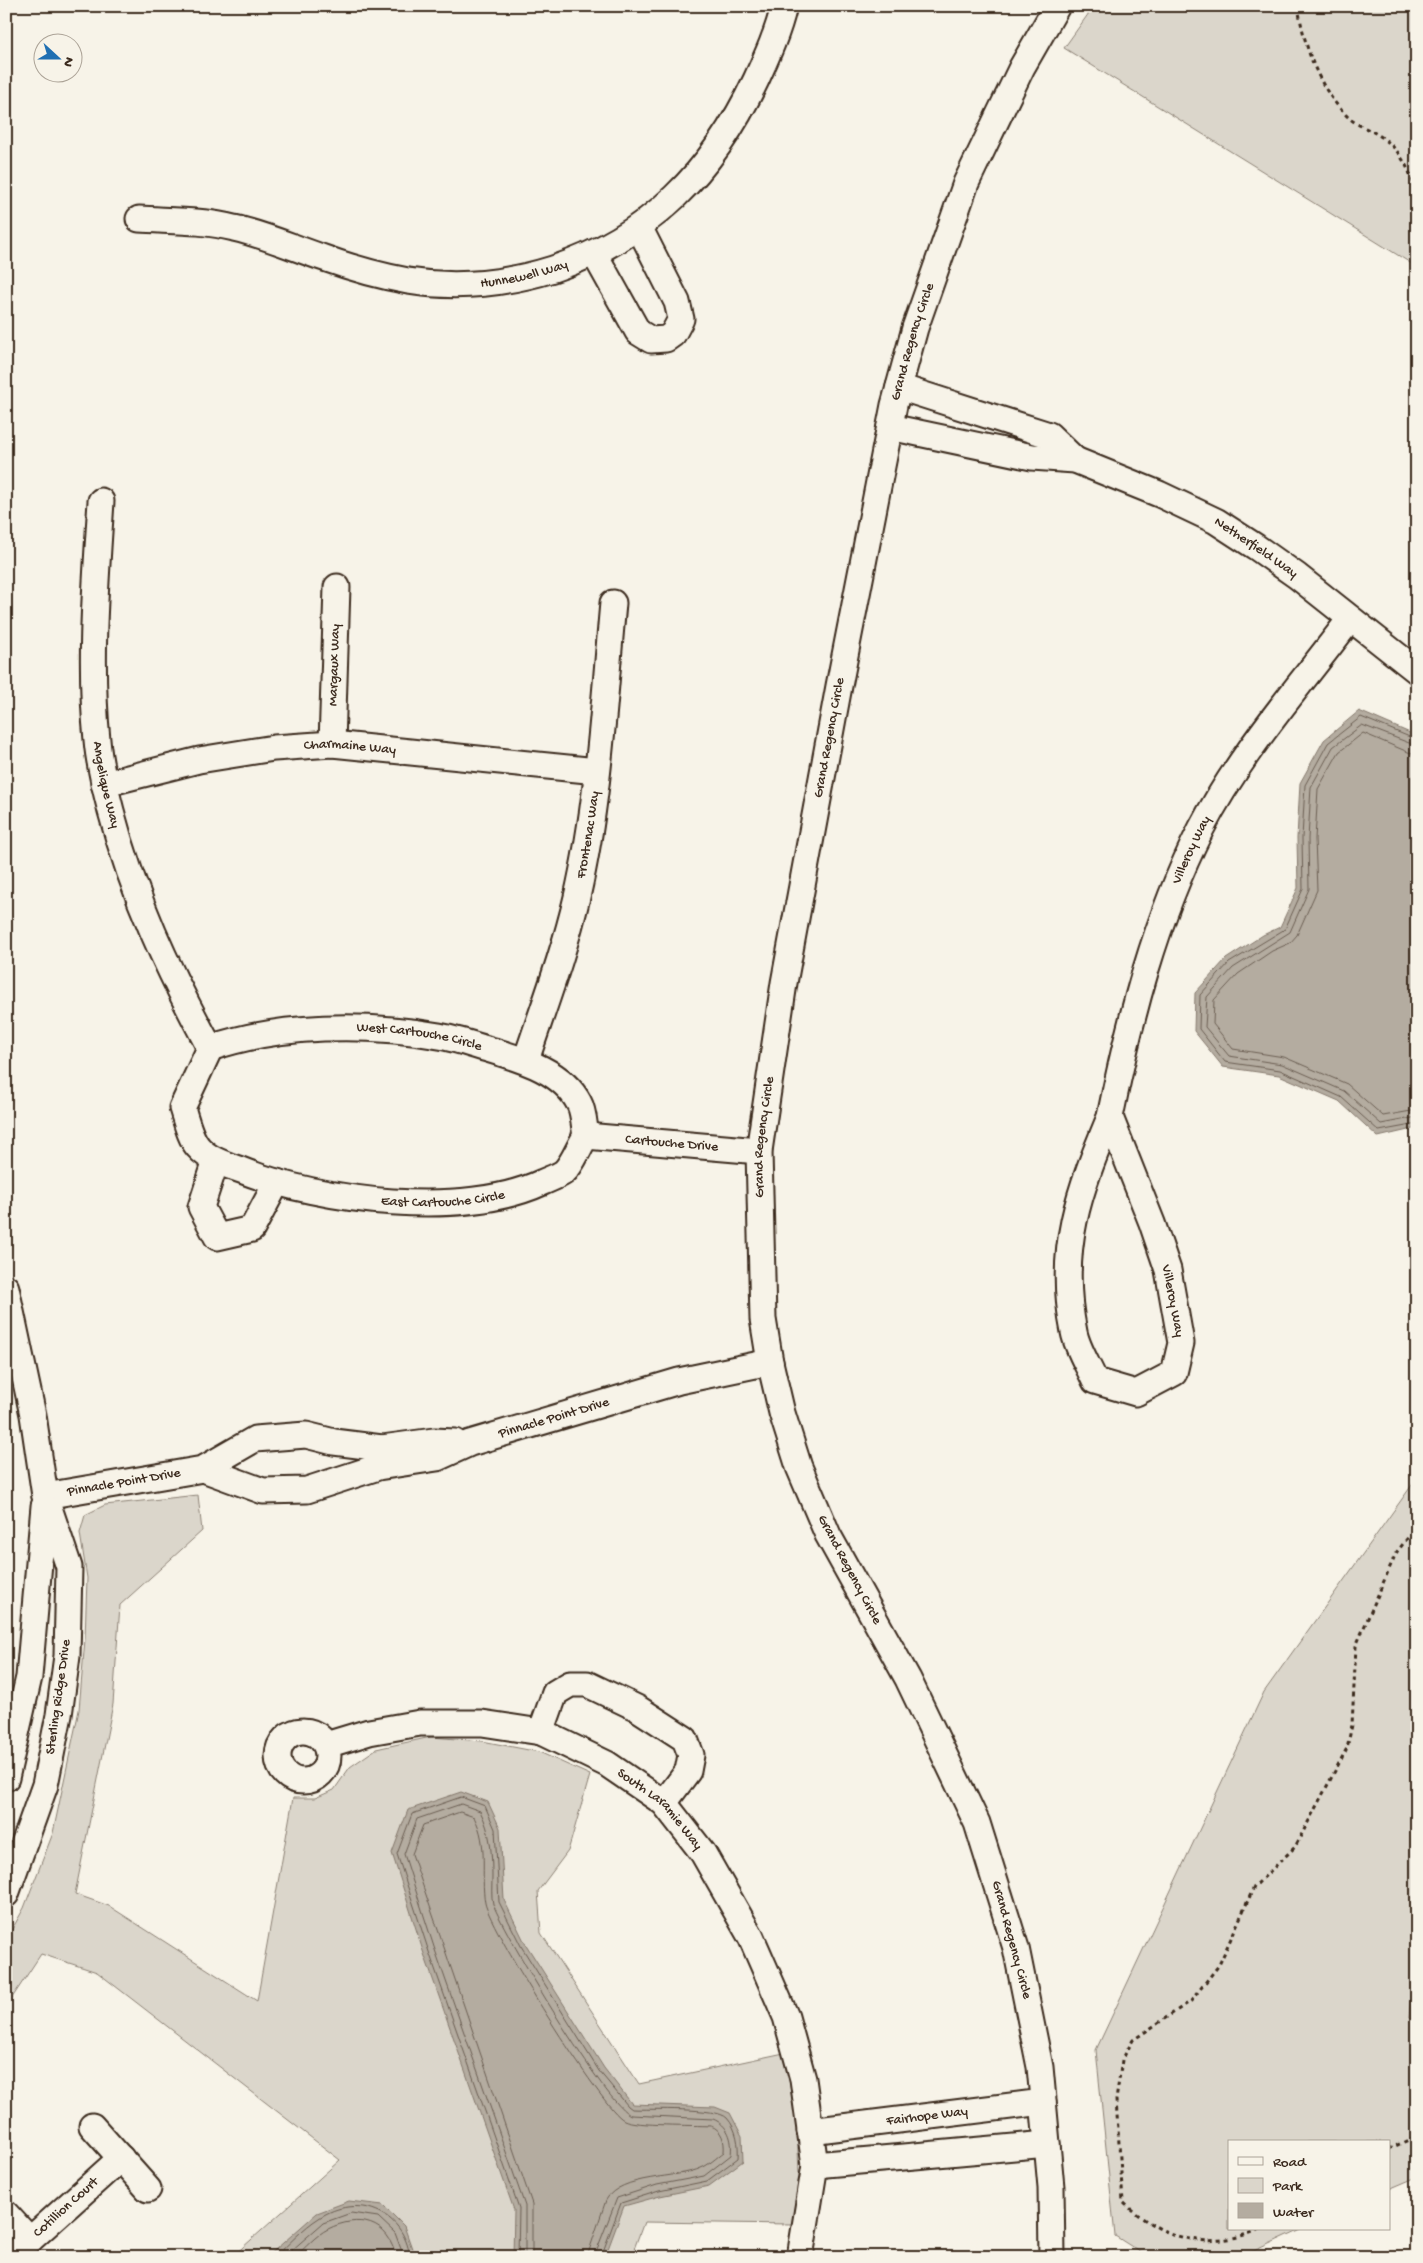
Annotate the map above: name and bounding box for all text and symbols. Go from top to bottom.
north arrow [32,32,82,82]
text: N [58,54,77,69]
street label: Hunnewell Way [480,256,570,292]
street label: Grand Regency Circle [887,280,939,402]
street label: Netherfield Way [1211,513,1301,582]
street label: Margaux Way [325,624,344,706]
street label: Grand Regency Circle [810,676,849,799]
street label: Charmaine Way [303,735,397,759]
street label: Angelique Way [89,741,124,830]
street label: Frontenac Way [573,790,604,881]
street label: Villeroy Way [1168,813,1215,887]
street label: West Cartouche Circle [356,1019,485,1056]
street label: Grand Regency Circle [750,1075,779,1198]
street label: Cartouche Drive [624,1131,720,1156]
street label: East Cartouche Circle [380,1186,507,1211]
street label: Villeroy Way [1156,1262,1187,1339]
street label: Pinnacle Point Drive [496,1393,612,1443]
street label: Pinnacle Point Drive [65,1464,183,1501]
street label: Grand Regency Circle [813,1512,885,1628]
street label: Sterling Ridge Drive [43,1638,76,1756]
street label: South Laramie Way [614,1765,706,1854]
street label: Grand Regency Circle [987,1879,1035,2002]
street label: Fairhope Way [884,2103,969,2130]
legend [1228,2140,1390,2230]
text: Road [1273,2154,1307,2172]
street label: Cotillion Court [30,2173,103,2241]
text: Park [1272,2178,1303,2196]
text: Water [1273,2204,1315,2222]

